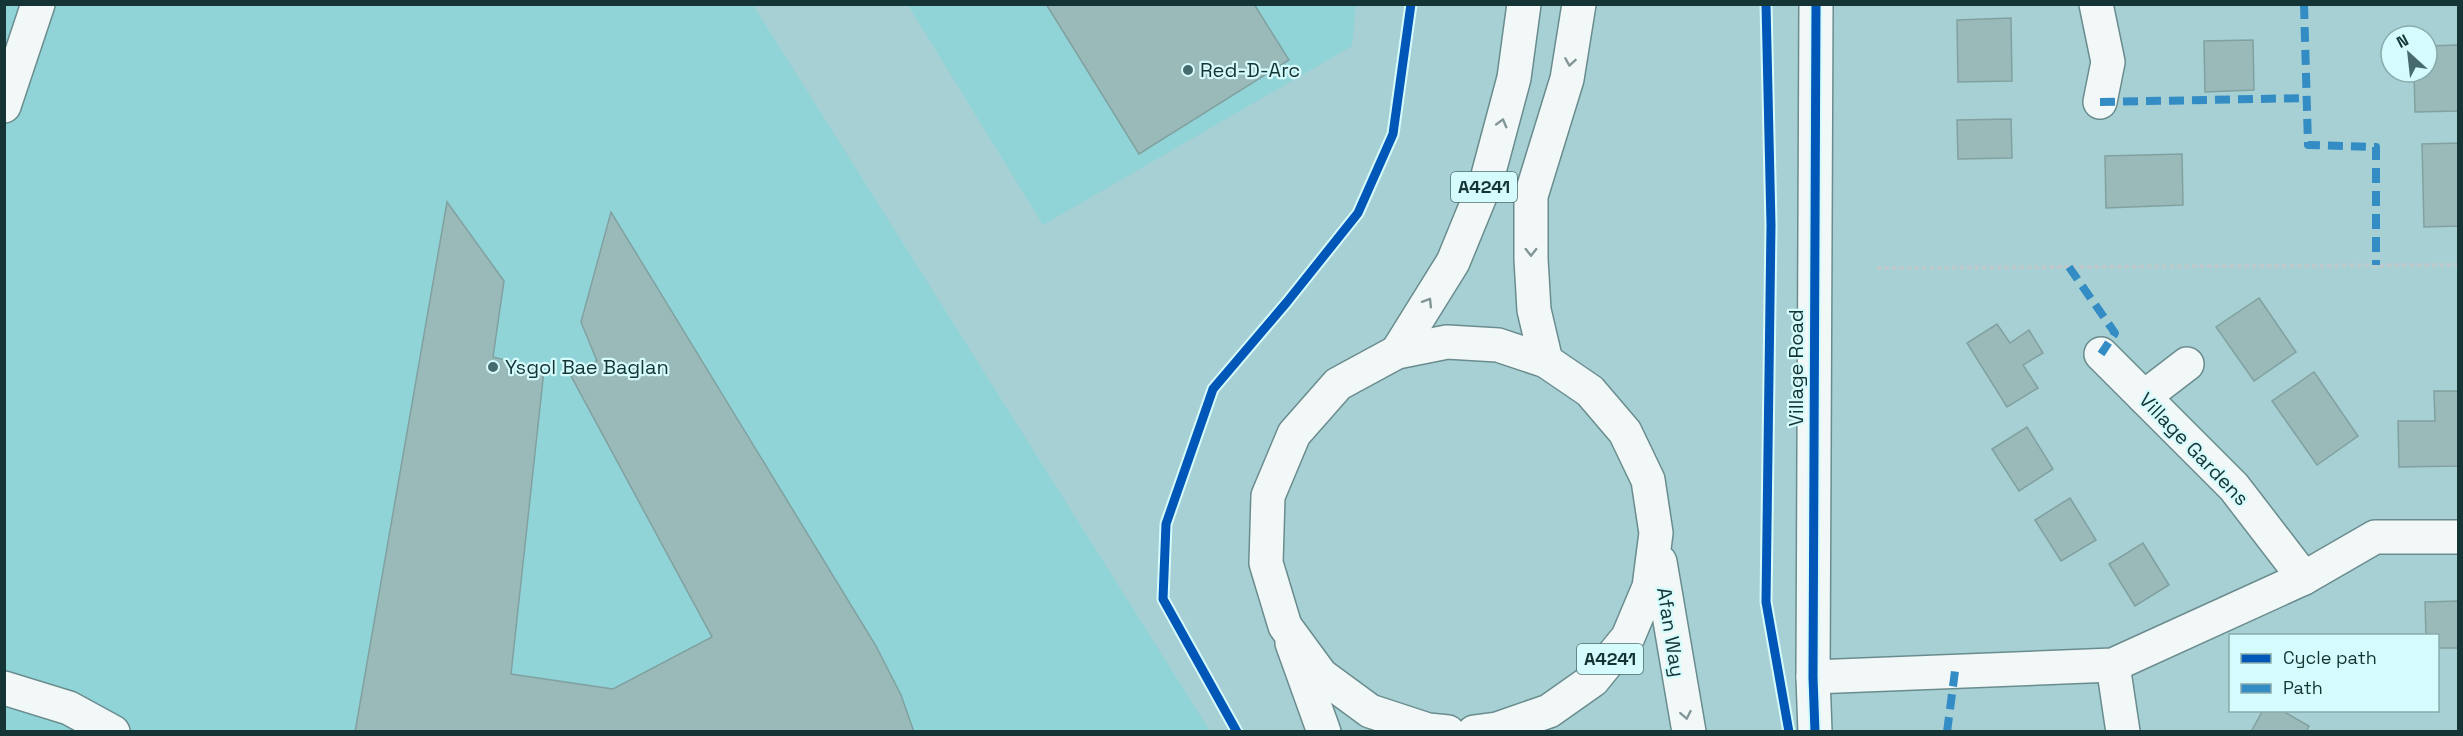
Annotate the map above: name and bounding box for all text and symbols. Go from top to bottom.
north arrow [2379,24,2439,84]
text: N [2393,29,2412,53]
place label: Red-D-Arc [1200,57,1300,83]
one-way arrow [1564,58,1576,67]
marker: Red-D-Arc [1181,63,1195,77]
one-way arrow [1495,118,1507,129]
road number: A4241 [1451,172,1517,202]
one-way arrow [1525,247,1537,256]
one-way arrow [1421,298,1433,308]
street label: Village Road [1783,309,1809,427]
place label: Ysgol Bae Baglan [505,354,669,380]
marker: Ysgol Bae Baglan [486,360,500,374]
street label: Village Gardens [2133,387,2255,511]
street label: Afan Way [1651,585,1691,679]
legend [2229,634,2439,712]
road number: A4241 [1577,644,1643,674]
text: Cycle path [2283,646,2377,669]
text: Path [2283,676,2323,699]
one-way arrow [1679,710,1692,720]

